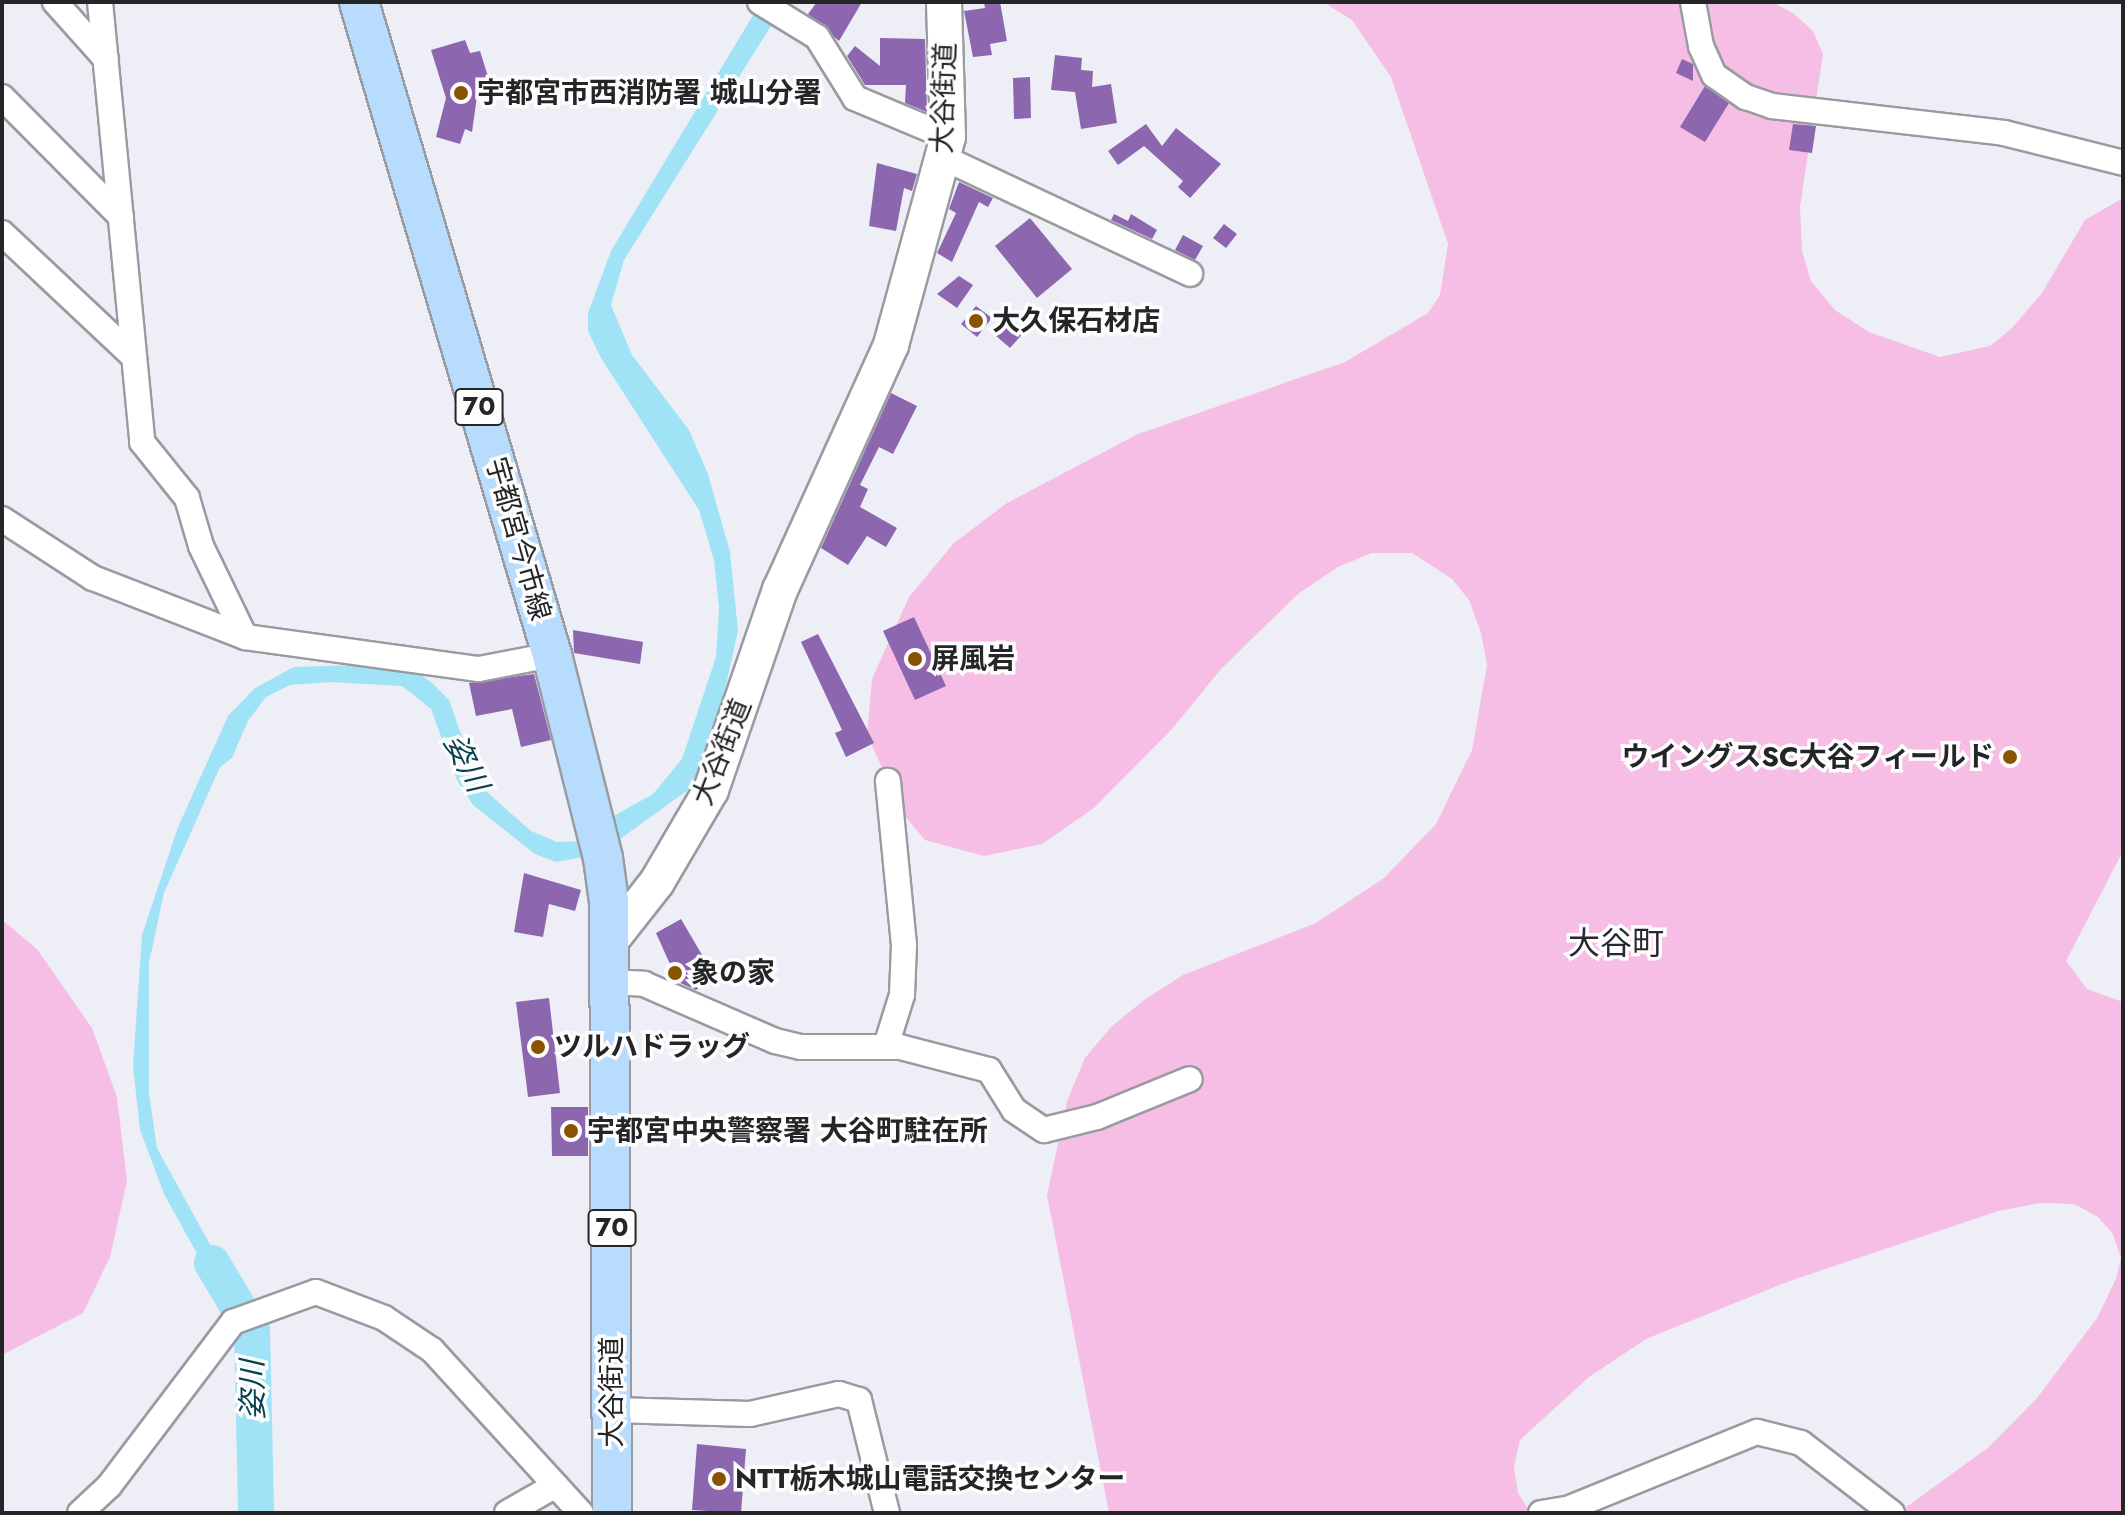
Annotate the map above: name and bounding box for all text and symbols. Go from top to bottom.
street label: 大谷街道 [925,41,963,155]
place label: 宇都宮市西消防署 城山分署 [477,76,821,110]
marker: 宇都宮市西消防署 城山分署 [452,84,470,102]
place label: 大久保石材店 [992,304,1160,338]
marker: 大久保石材店 [967,312,985,330]
road number: 70 [453,385,505,429]
street label: 宇都宮今市線 [479,454,557,624]
place label: 屏風岩 [931,642,1015,676]
marker: 屏風岩 [906,650,924,668]
street label: 大谷街道 [685,694,759,810]
water label: 姿川 [436,728,496,798]
place label: ウイングスSC大谷フィールド [1621,740,1994,774]
marker: ウイングスSC大谷フィールド [2001,748,2019,766]
district label: 大谷町 [1568,924,1664,962]
place label: 象の家 [691,956,775,990]
marker: 象の家 [666,964,684,982]
place label: ツルハドラッグ [554,1030,750,1064]
marker: ツルハドラッグ [529,1038,547,1056]
place label: 宇都宮中央警察署 大谷町駐在所 [587,1114,987,1148]
marker: 宇都宮中央警察署 大谷町駐在所 [562,1122,580,1140]
road number: 70 [586,1206,638,1250]
street label: 大谷街道 [595,1336,629,1448]
water label: 姿川 [234,1360,272,1420]
place label: NTT栃木城山電話交換センター [735,1462,1125,1496]
marker: NTT栃木城山電話交換センター [710,1470,728,1488]

